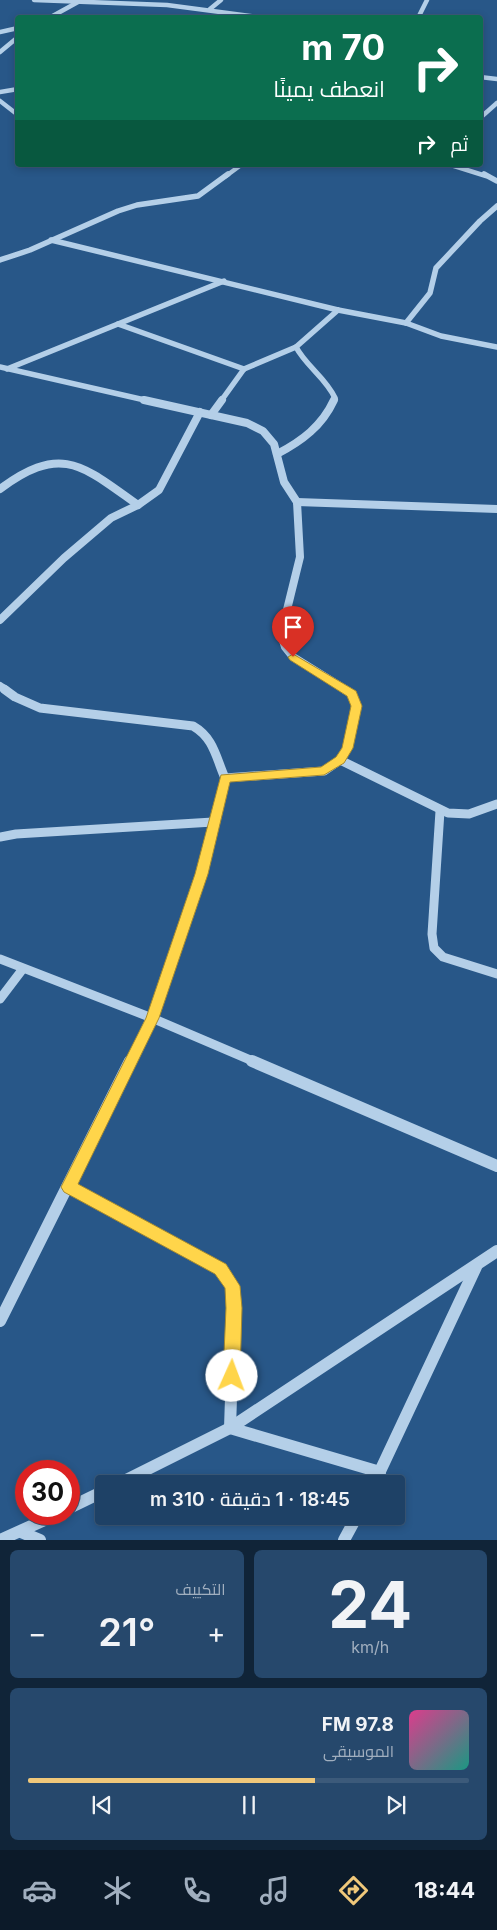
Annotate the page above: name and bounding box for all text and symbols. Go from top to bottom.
text: 70 m [301,26,385,68]
icon: right [403,35,468,100]
text: انعطف يمينًا [273,76,385,102]
icon: right [412,130,440,158]
text: ثم [450,133,468,156]
pin [272,606,314,657]
icon: arrive [279,613,307,641]
position arrow [205,1349,257,1401]
speed limit sign: 30 [15,1460,80,1525]
text: 18:45 · 1 دقيقة · 310 m [150,1488,350,1511]
text: 24 [328,1565,412,1644]
text: التكييف [175,1579,226,1599]
text: 21° [98,1609,155,1655]
text: − [28,1616,47,1650]
text: + [207,1616,226,1650]
text: km/h [351,1637,389,1657]
text: 97.8 FM [322,1713,394,1736]
text: الموسيقى [323,1741,394,1761]
icon: previous [88,1791,116,1819]
icon: pause [235,1791,263,1819]
icon: next [382,1791,410,1819]
icon: car [22,1873,57,1908]
icon: climate [100,1873,135,1908]
icon: phone [179,1873,214,1908]
icon: music [257,1873,292,1908]
icon: directions [336,1873,371,1908]
text: 18:44 [414,1877,475,1903]

